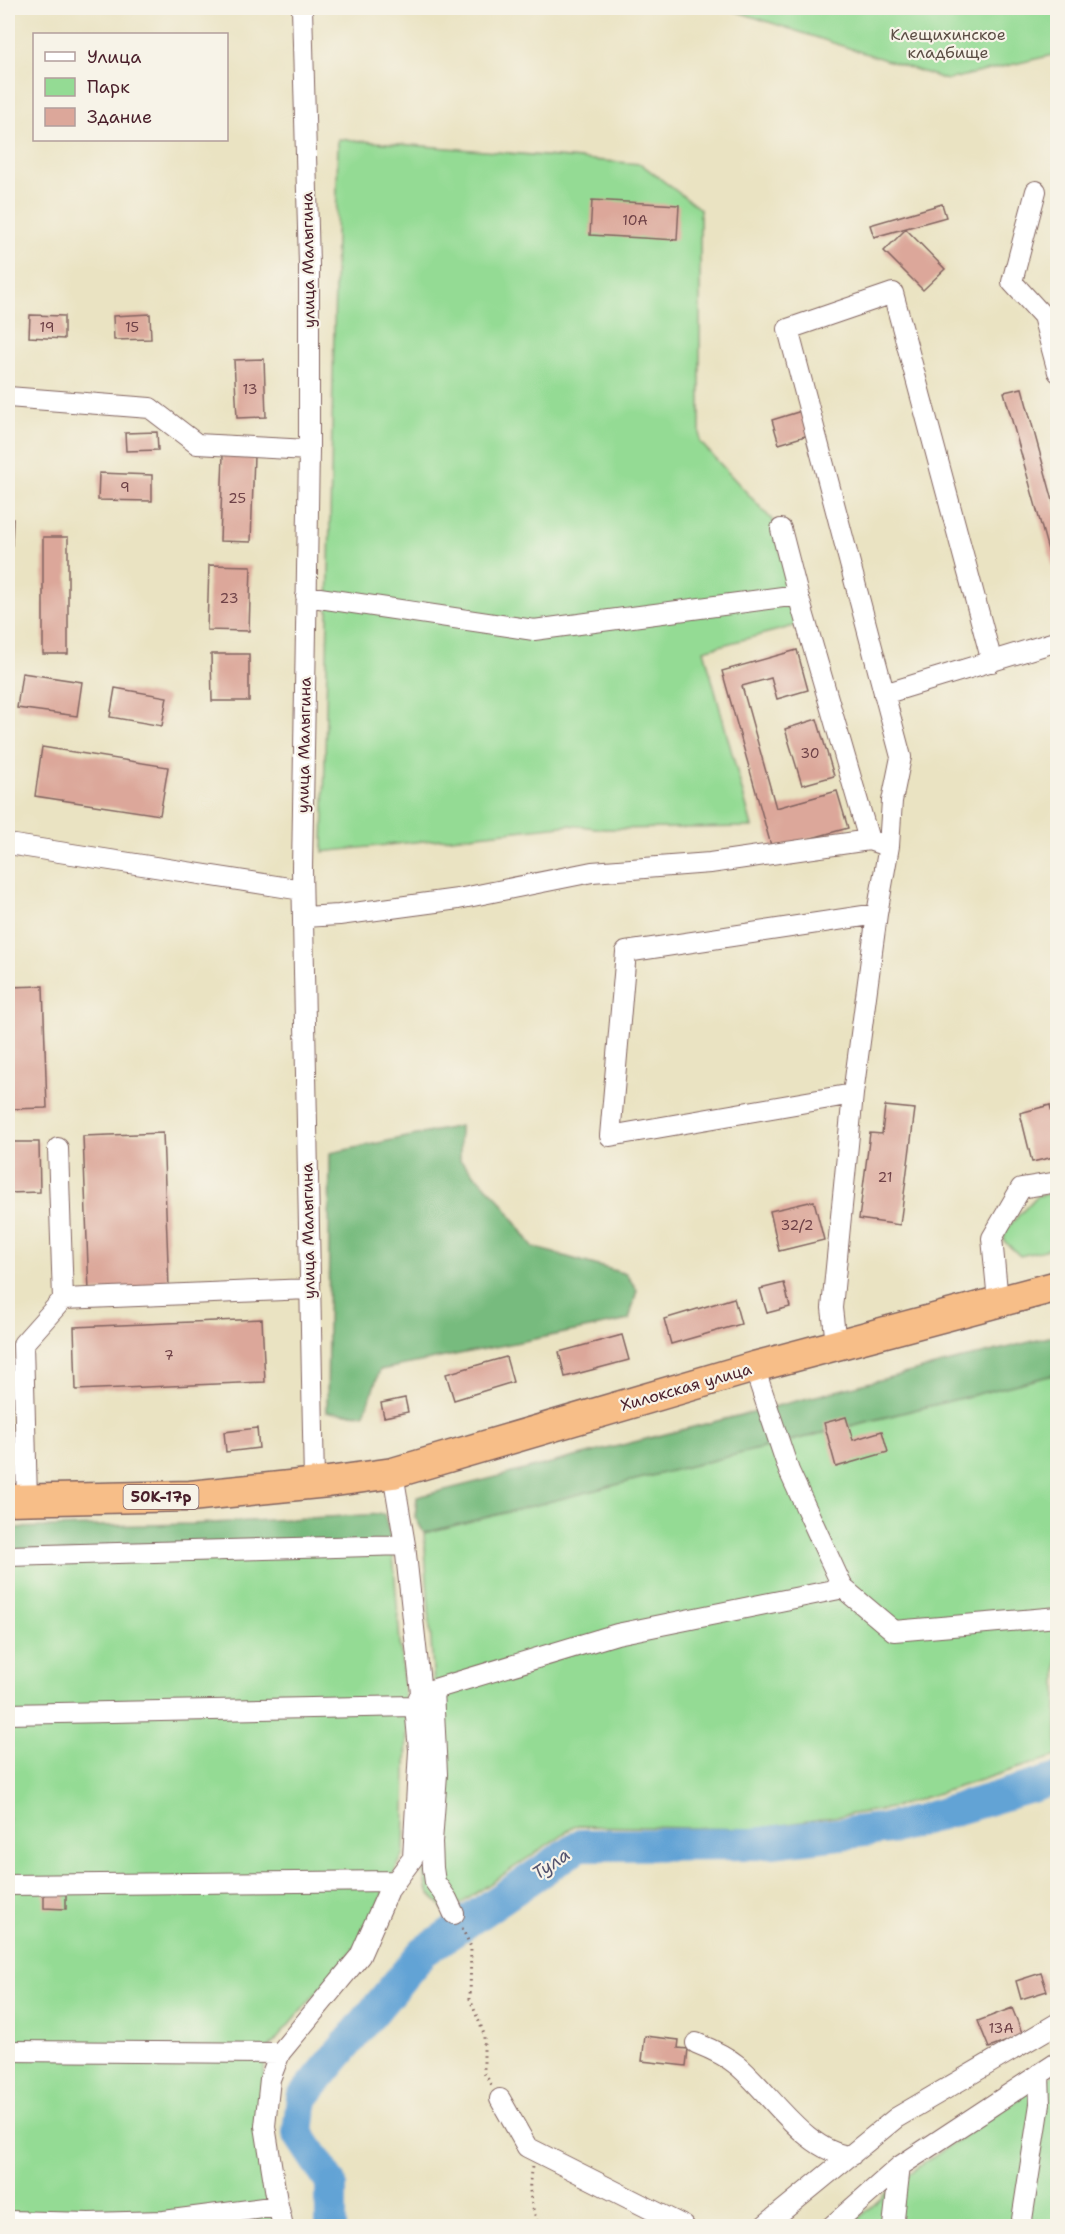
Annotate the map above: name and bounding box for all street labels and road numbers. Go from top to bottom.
street label: улица Малыгина [296,192,320,328]
street label: улица Малыгина [292,677,316,813]
street label: улица Малыгина [296,1163,320,1299]
street label: Хилокская улица [618,1358,754,1416]
road number: 50К-17р [124,1485,198,1509]

